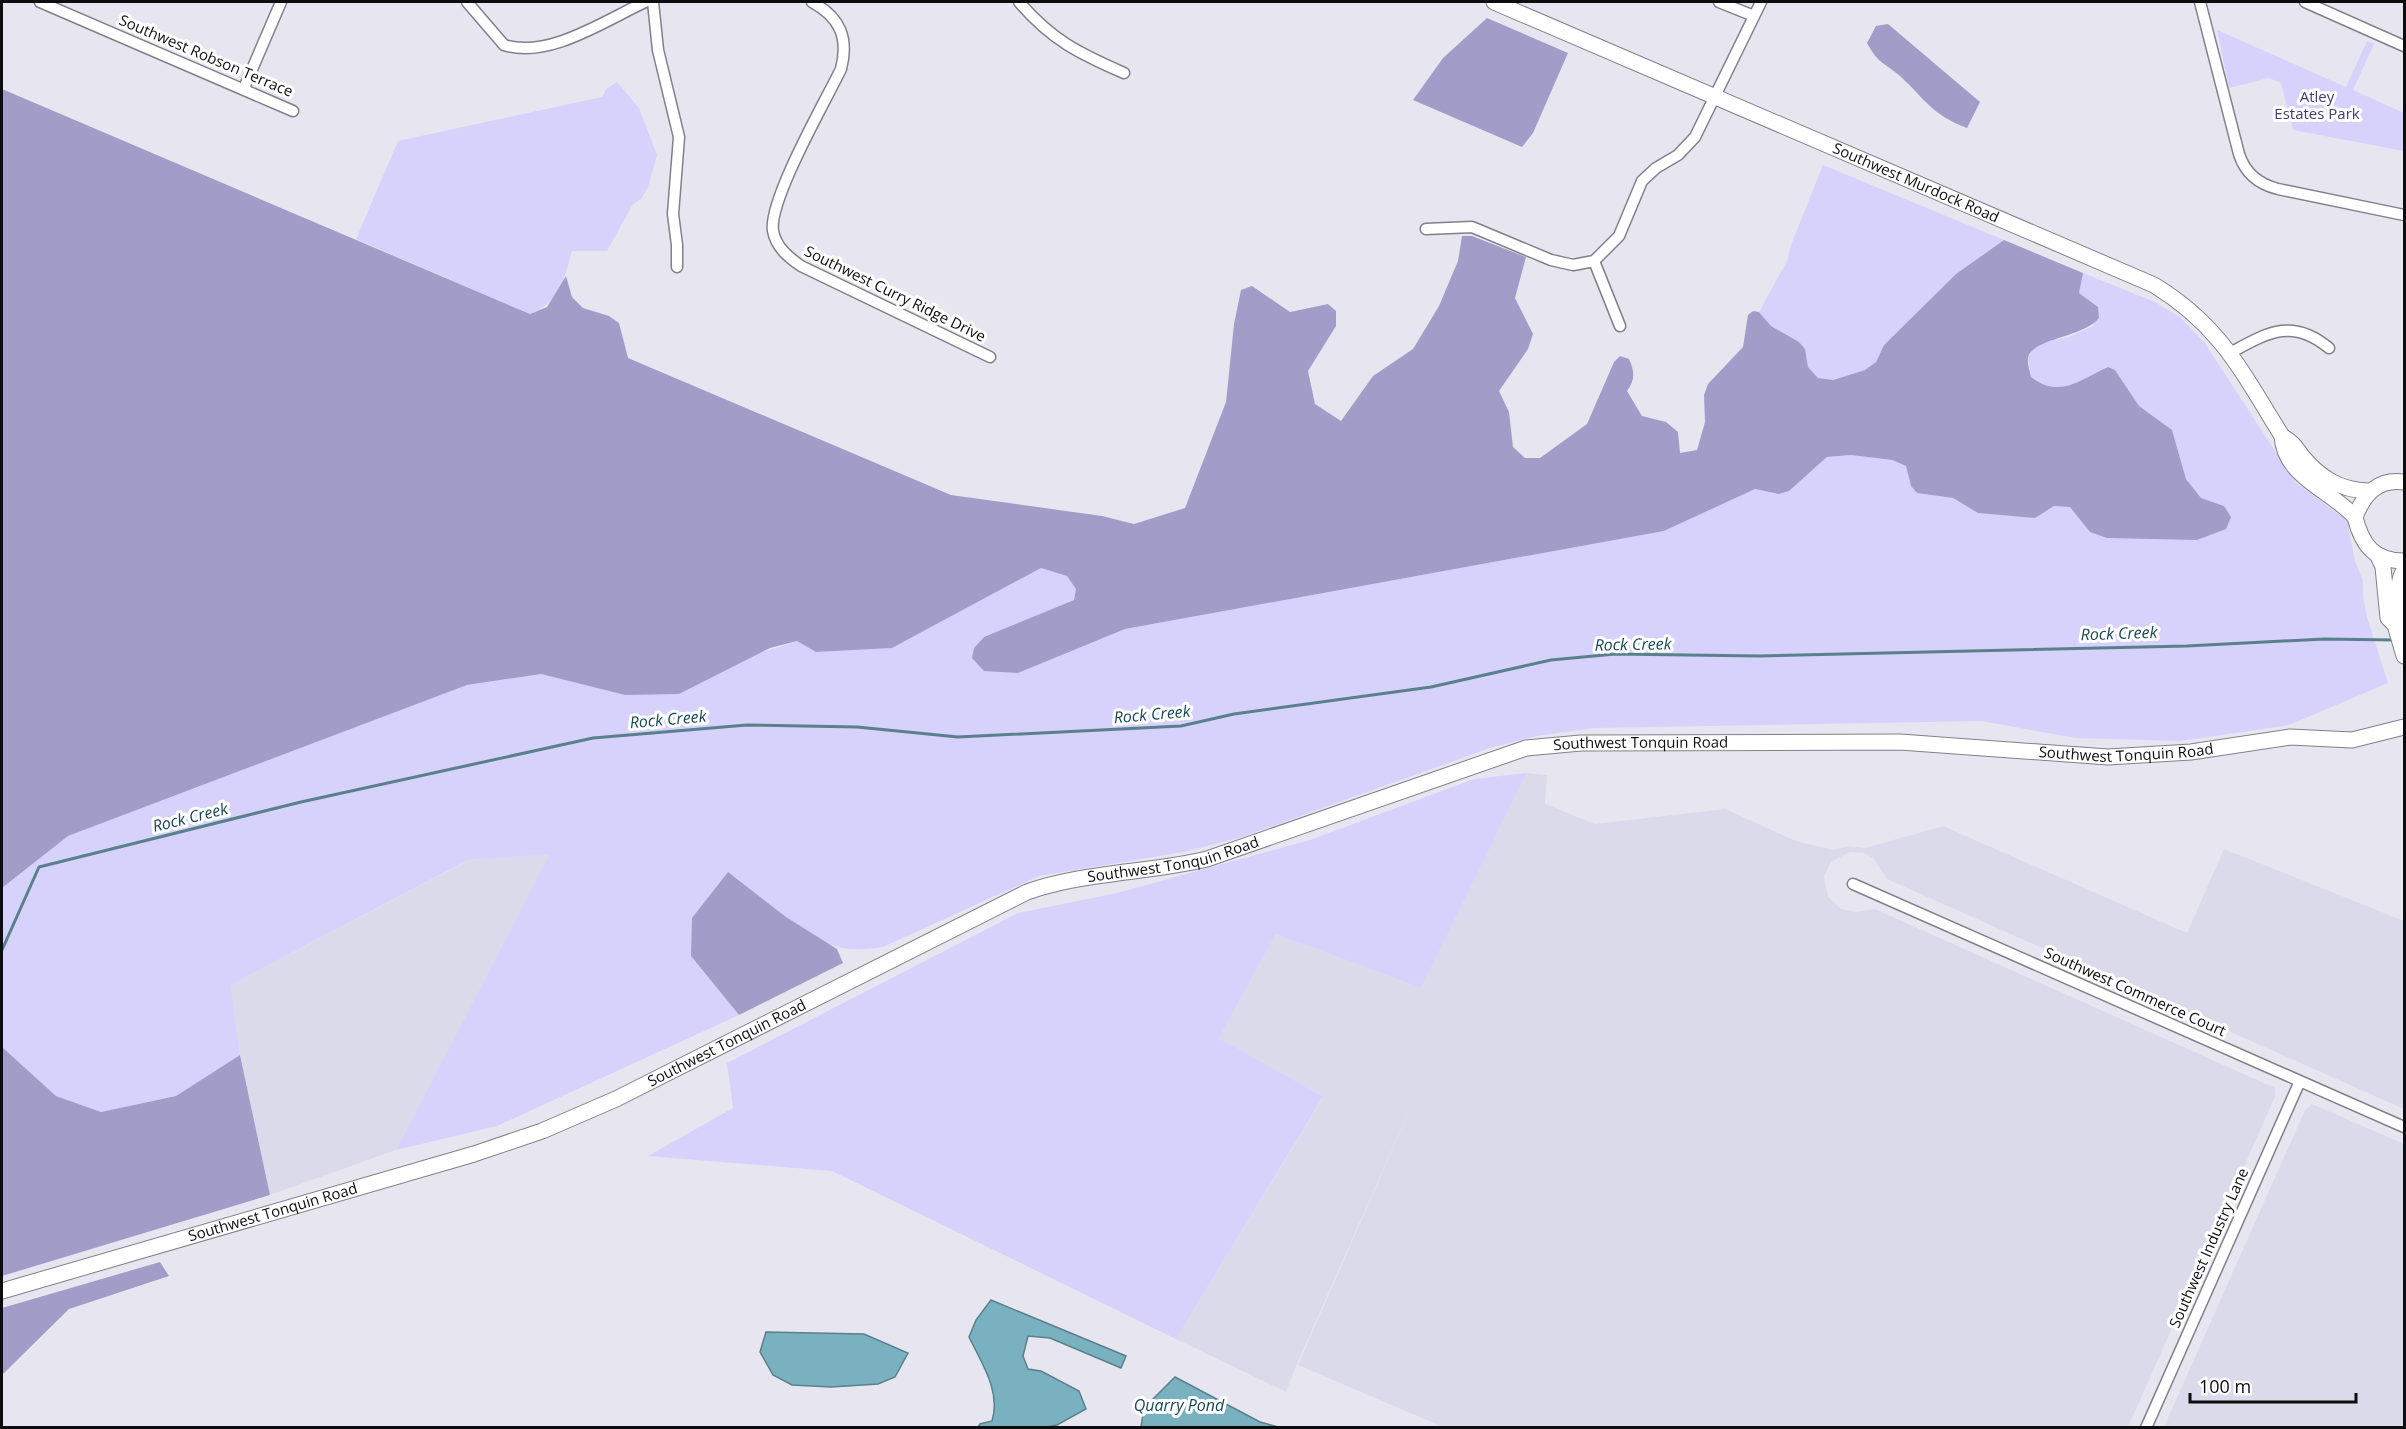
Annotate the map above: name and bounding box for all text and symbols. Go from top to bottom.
street label: Southwest Robson Terrace [116,9,296,101]
park label: Atley Estates Park [2274,86,2360,123]
street label: Southwest Murdock Road [1830,137,2003,227]
street label: Southwest Curry Ridge Drive [802,240,989,346]
water label: Rock Creek [2080,621,2159,645]
water label: Rock Creek [1594,632,1673,656]
water label: Rock Creek [1113,700,1192,728]
water label: Rock Creek [629,705,708,733]
street label: Southwest Tonquin Road [1552,732,1728,754]
street label: Southwest Tonquin Road [2038,738,2215,766]
water label: Rock Creek [150,797,231,837]
street label: Southwest Tonquin Road [1086,831,1261,886]
street label: Southwest Commerce Court [2041,942,2229,1040]
street label: Southwest Tonquin Road [644,994,809,1091]
street label: Southwest Industry Lane [2164,1164,2252,1331]
street label: Southwest Tonquin Road [186,1177,359,1245]
scale bar [2190,1366,2356,1404]
text: 100 m [2199,1374,2251,1398]
water label: Quarry Pond [1134,1394,1225,1416]

